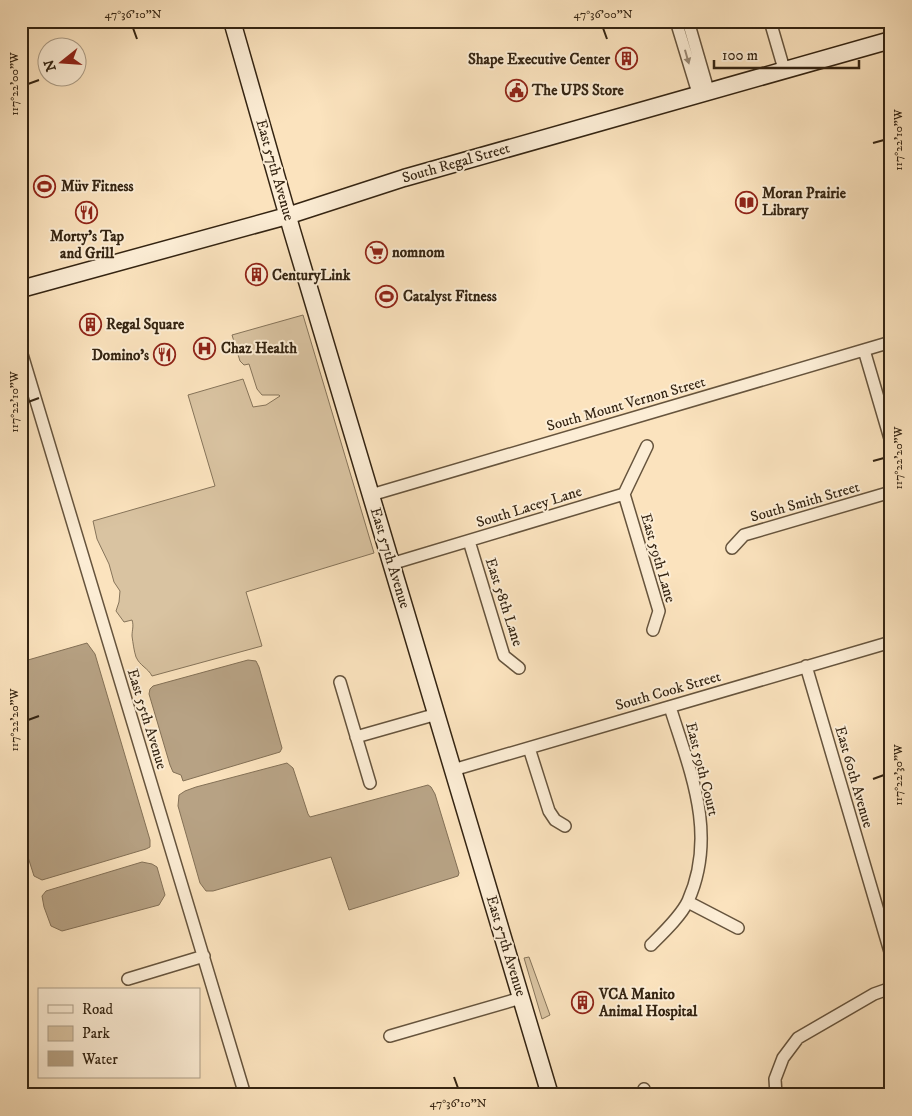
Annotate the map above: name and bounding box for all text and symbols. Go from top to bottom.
text: 47°36'10"N [104,7,162,22]
text: 47°36'00"N [573,7,633,22]
north arrow [38,38,88,88]
scale bar [714,38,860,70]
text: 100 m [722,46,758,65]
building icon: Shape Executive Center [614,47,638,71]
place label: Shape Executive Center [468,50,610,69]
one-way arrow [683,50,691,65]
text: 117°22'00"W [7,51,22,116]
text: N [40,57,61,74]
public building icon: The UPS Store [504,78,528,102]
place label: The UPS Store [531,81,625,100]
text: 117°22'10"W [891,108,906,171]
street label: East 57th Avenue [251,117,299,223]
street label: South Regal Street [400,138,512,187]
sports icon: Müv Fitness [33,174,57,198]
place label: Müv Fitness [61,177,133,196]
place label: Moran Prairie Library [762,184,847,220]
library icon: Moran Prairie Library [734,190,758,214]
restaurant icon: Morty's Tap and Grill [75,201,99,225]
place label: Morty's Tap and Grill [50,227,125,263]
supermarket icon: nomnom [364,240,388,264]
place label: nomnom [392,243,445,262]
building icon: CenturyLink [244,263,268,287]
place label: CenturyLink [272,266,351,285]
sports icon: Catalyst Fitness [375,284,399,308]
place label: Catalyst Fitness [403,287,497,306]
building icon: Regal Square [78,312,102,336]
place label: Regal Square [106,315,185,335]
hospital icon: Chaz Health [193,336,217,360]
place label: Chaz Health [221,339,297,358]
restaurant icon: Domino's [153,343,177,367]
place label: Domino's [92,346,149,365]
text: 117°22'10"W [7,370,22,433]
street label: South Mount Vernon Street [544,372,708,436]
text: 117°22'20"W [891,425,906,490]
street label: South Smith Street [748,477,862,527]
street label: South Lacey Lane [474,482,584,532]
street label: East 57th Avenue [366,505,414,611]
street label: East 59th Lane [636,511,680,605]
street label: East 58th Lane [481,555,527,649]
street label: East 55th Avenue [123,666,171,772]
street label: South Cook Street [613,667,723,715]
text: 117°22'20"W [7,687,22,752]
street label: East 59th Court [681,720,723,818]
street label: East 60th Avenue [830,724,878,830]
text: 117°22'30"W [891,743,906,806]
street label: East 57th Avenue [482,893,530,999]
place label: VCA Manito Animal Hospital [598,985,698,1021]
legend [38,988,200,1078]
building icon: VCA Manito Animal Hospital [571,991,595,1015]
text: Road [82,1000,114,1019]
text: Park [82,1024,111,1043]
text: Water [81,1050,118,1069]
text: 47°36'10"N [429,1096,487,1111]

